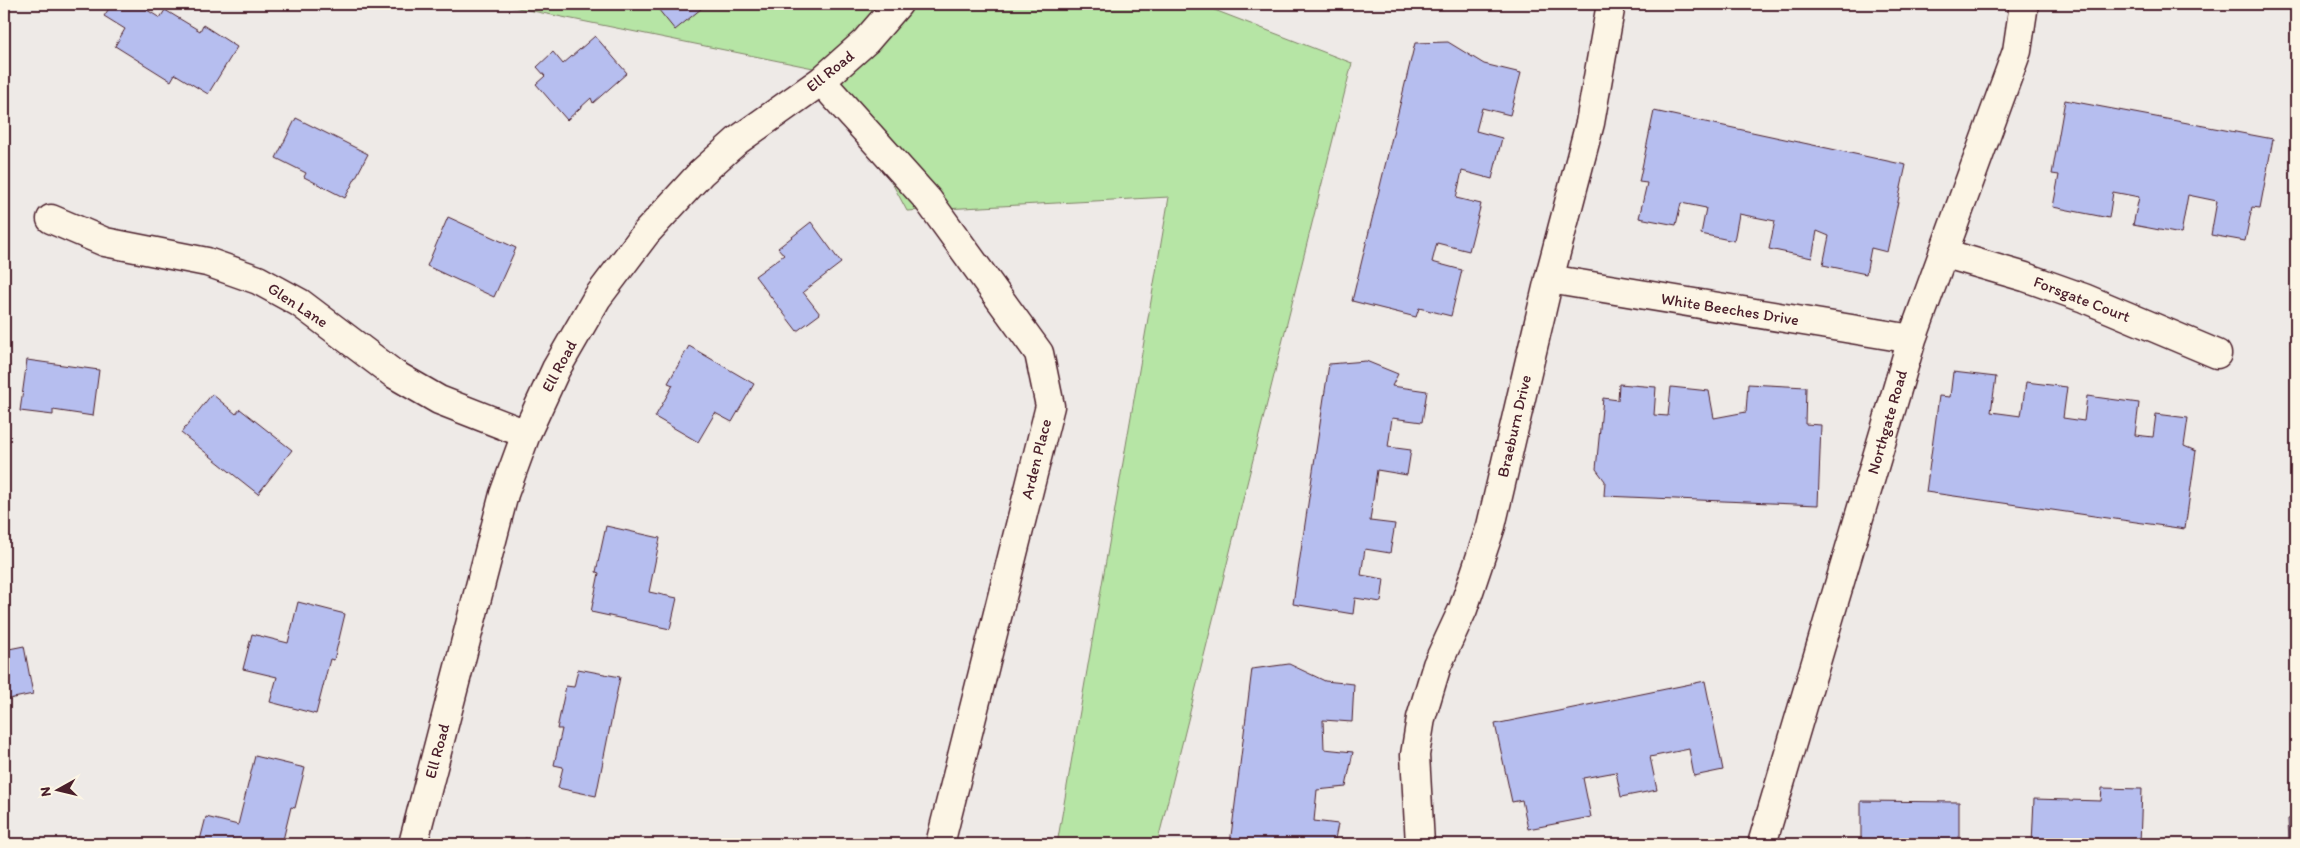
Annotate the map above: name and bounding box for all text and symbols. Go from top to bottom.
street label: Ell Road [802,46,858,96]
street label: Forsgate Court [2031,272,2133,326]
street label: Glen Lane [264,278,332,332]
street label: White Beeches Drive [1660,289,1800,329]
street label: Ell Road [538,337,581,395]
street label: Northgate Road [1863,367,1911,476]
street label: Braeburn Drive [1493,373,1535,479]
street label: Arden Place [1017,417,1055,501]
street label: Ell Road [421,721,453,780]
north arrow [32,766,82,816]
text: N [37,786,55,798]

